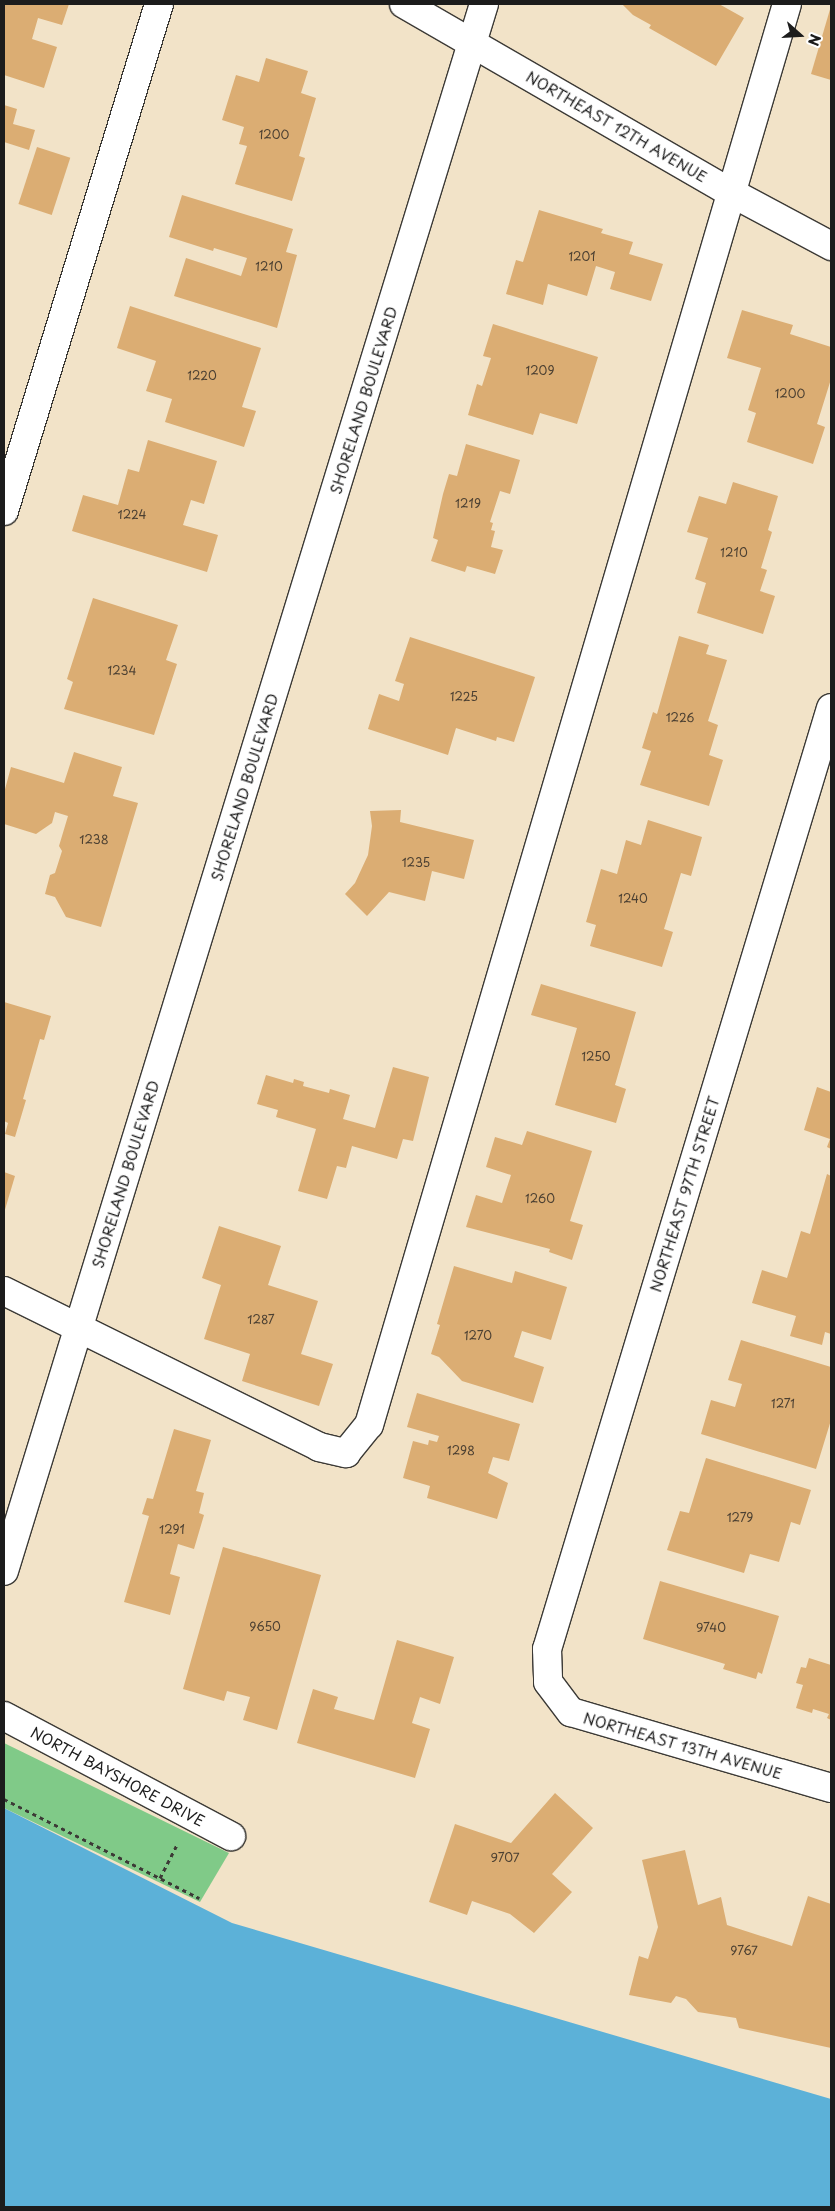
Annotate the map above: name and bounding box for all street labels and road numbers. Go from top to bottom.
street label: NORTHEAST 12TH AVENUE [524,67,710,185]
street label: SHORELAND BOULEVARD [326,304,400,496]
street label: SHORELAND BOULEVARD [207,691,281,883]
street label: SHORELAND BOULEVARD [88,1078,162,1270]
street label: NORTHEAST 97TH STREET [646,1094,722,1294]
street label: NORTHEAST 13TH AVENUE [582,1708,784,1782]
street label: NORTH BAYSHORE DRIVE [28,1723,208,1829]

